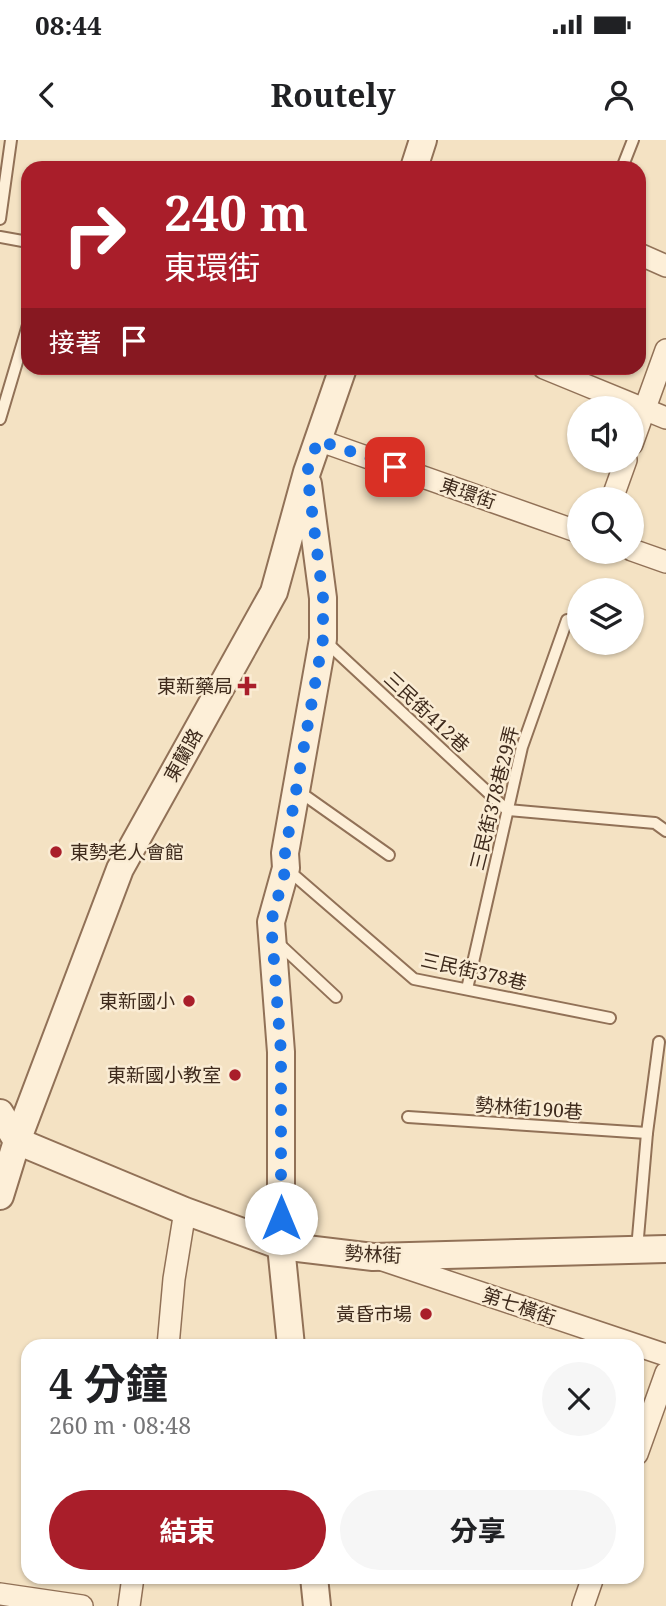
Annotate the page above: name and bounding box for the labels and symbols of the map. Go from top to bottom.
pin [365,437,425,497]
street label: 東環街 [437,471,499,515]
street label: 三民街412巷 [379,666,475,758]
place label: 東新藥局 [157,673,233,699]
marker: 東新藥局 [239,678,255,694]
street label: 三民街378巷29弄 [463,723,525,873]
street label: 東蘭路 [158,724,208,786]
place label: 東勢老人會館 [70,839,184,865]
marker: 東勢老人會館 [48,844,64,860]
street label: 三民街378巷 [419,946,529,996]
place label: 東新國小 [99,988,175,1014]
marker: 東新國小 [181,993,197,1009]
place label: 東新國小教室 [107,1062,221,1088]
marker: 東新國小教室 [227,1067,243,1083]
street label: 勢林街190巷 [474,1091,584,1125]
position arrow [244,1181,318,1255]
street label: 勢林街 [344,1240,402,1268]
street label: 第七橫街 [479,1281,559,1331]
place label: 黃昏市場 [336,1301,412,1327]
marker: 黃昏市場 [418,1306,434,1322]

